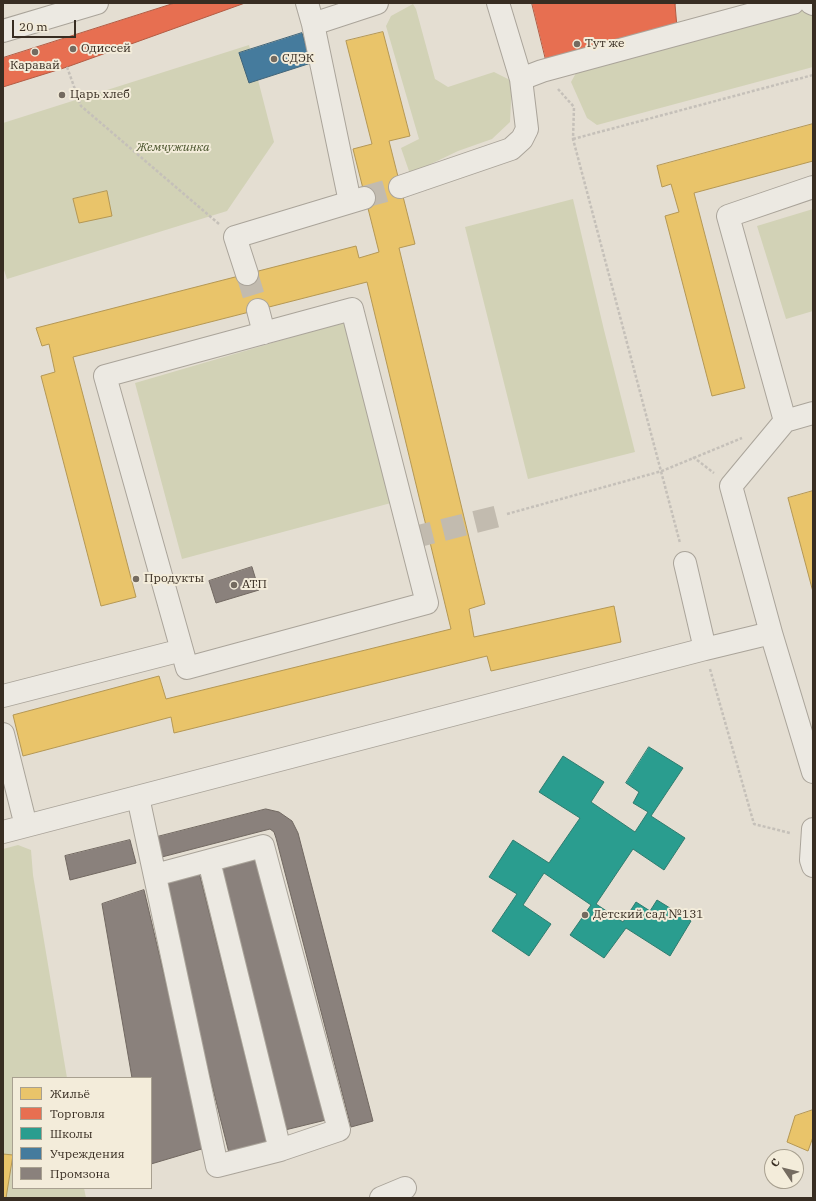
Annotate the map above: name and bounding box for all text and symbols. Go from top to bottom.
scale bar [14,12,78,38]
text: 20 m [19,19,48,34]
place label: Тут же [585,37,624,51]
marker: Тут же [572,39,582,49]
place label: Одиссей [81,42,131,56]
marker: Одиссей [68,44,78,54]
marker: Каравай [30,47,40,57]
place label: СДЭК [282,52,314,66]
marker: СДЭК [269,54,279,64]
place label: Каравай [10,59,60,73]
place label: Царь хлеб [70,88,130,102]
marker: Царь хлеб [57,90,67,100]
park label: Жемчужинка [136,141,210,155]
place label: Продукты [144,572,204,586]
marker: Продукты [131,574,141,584]
place label: АТП [242,578,267,592]
marker: АТП [229,580,239,590]
place label: Детский сад №131 [593,908,704,922]
marker: Детский сад №131 [580,910,590,920]
legend [12,1077,152,1189]
text: Жильё [50,1086,90,1101]
text: Торговля [50,1106,105,1121]
text: Школы [50,1126,93,1141]
text: Учреждения [50,1146,125,1161]
north arrow [764,1149,804,1189]
text: С [767,1156,783,1170]
text: Промзона [50,1166,110,1181]

